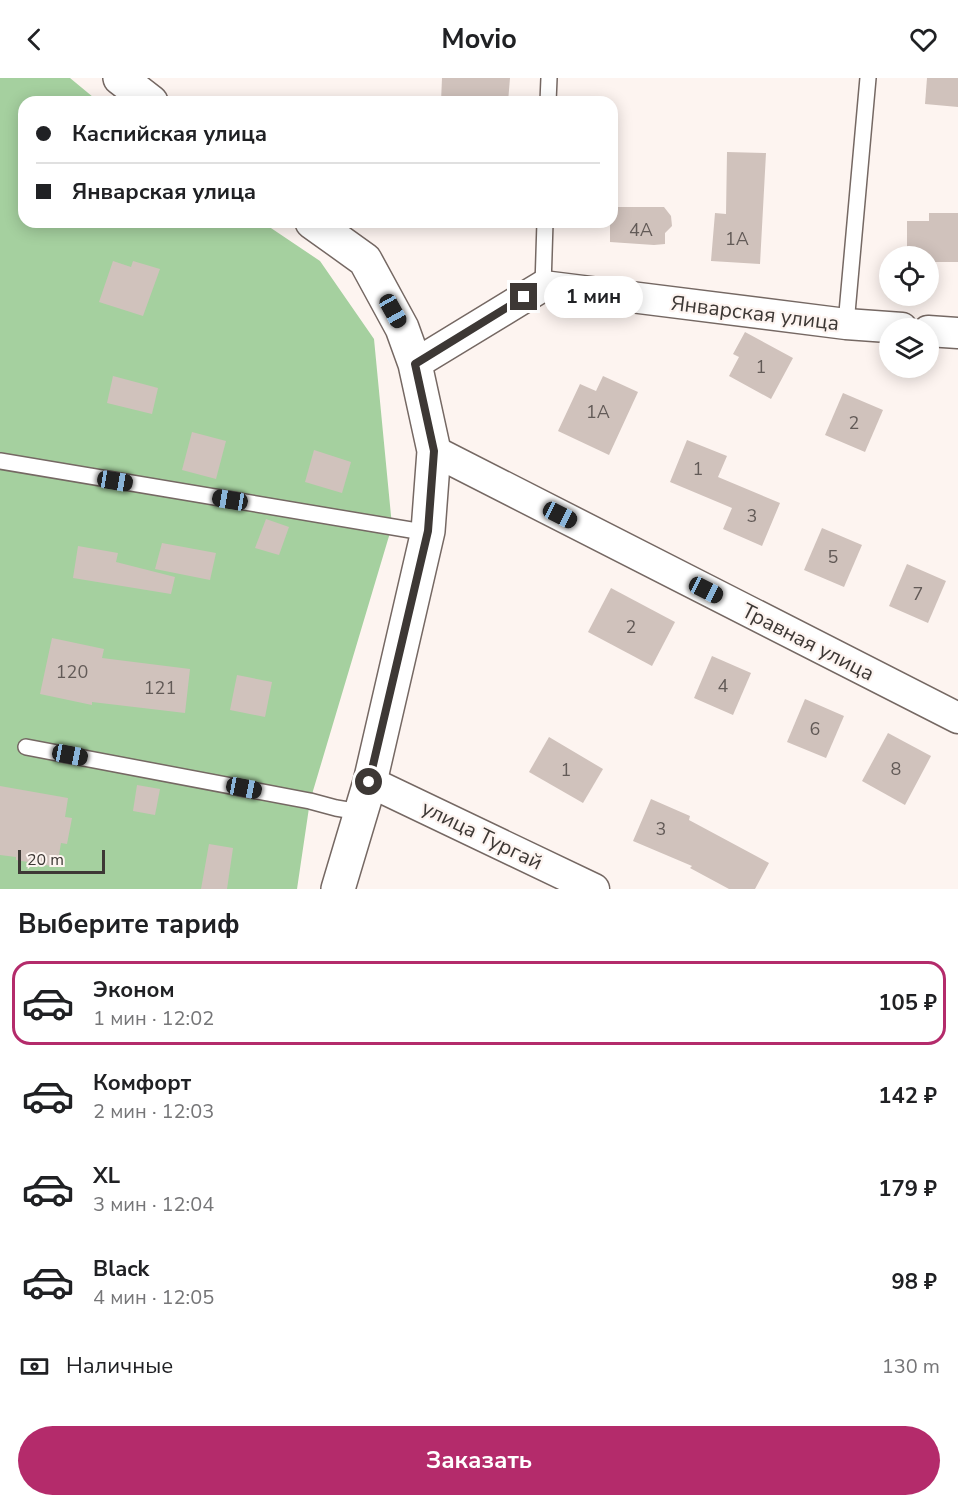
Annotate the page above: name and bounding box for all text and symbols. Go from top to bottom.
text: Movio [441,21,517,58]
icon: back [18,23,51,56]
icon: heart [907,23,940,56]
text: Каспийская улица [72,119,267,149]
text: Январская улица [72,177,256,207]
house number: 4А [629,218,653,242]
house number: 1А [725,227,749,251]
map controls [879,246,939,378]
button: locate [879,246,939,306]
callout: 1 мин [545,276,644,318]
route end [510,283,537,310]
text: 1 мин [566,283,621,310]
street label: Январская улица [669,289,841,337]
car [376,291,410,331]
button: layers [879,318,939,378]
house number: 1 [756,355,766,379]
house number: 1А [586,400,610,424]
house number: 2 [849,411,859,435]
house number: 1 [693,457,703,481]
car [96,469,134,493]
car [211,488,249,512]
car [540,499,580,531]
house number: 3 [747,504,757,528]
house number: 5 [828,545,838,569]
car [686,574,726,606]
house number: 7 [913,582,923,606]
street label: Травная улица [737,597,879,687]
house number: 2 [626,615,636,639]
house number: 120 [56,660,88,684]
house number: 4 [718,674,729,698]
house number: 121 [144,676,176,700]
house number: 6 [810,717,820,741]
car [51,743,89,767]
house number: 8 [891,757,901,781]
house number: 1 [561,758,571,782]
route start [355,768,382,795]
car [225,776,263,800]
street label: улица Тургай [417,794,547,876]
house number: 3 [656,817,666,841]
scale bar [18,847,105,874]
text: 20 m [27,849,64,871]
text: Выберите тариф [18,906,240,943]
text: Эконом [93,975,175,1005]
icon: car [21,976,75,1030]
text: 105 ₽ [878,988,937,1018]
text: 1 мин · 12:02 [93,1005,214,1032]
text: Комфорт [93,1068,191,1098]
icon: car [21,1069,75,1123]
text: 142 ₽ [878,1081,937,1111]
text: 2 мин · 12:03 [93,1098,214,1125]
text: XL [93,1161,120,1191]
icon: car [21,1162,75,1216]
text: 179 ₽ [878,1174,937,1204]
text: 3 мин · 12:04 [93,1191,214,1218]
text: Black [93,1254,149,1284]
icon: car [21,1255,75,1309]
text: 98 ₽ [891,1267,937,1297]
text: 4 мин · 12:05 [93,1284,214,1311]
icon: cash [18,1350,51,1383]
text: Наличные [66,1351,173,1381]
text: 130 m [882,1353,940,1380]
button: Заказать [18,1426,940,1495]

